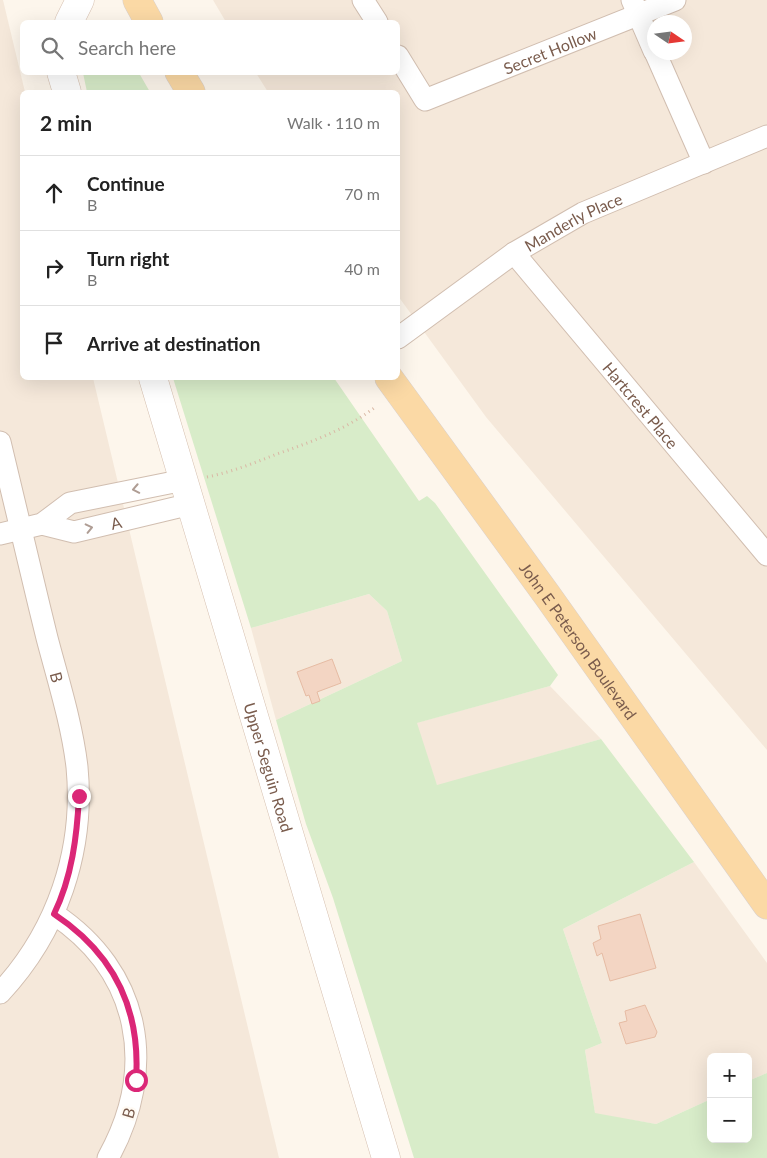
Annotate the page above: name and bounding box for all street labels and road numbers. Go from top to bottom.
street label: Secret Hollow [500,23,599,77]
street label: Manderly Place [521,188,625,255]
street label: Hartcrest Place [599,358,683,452]
street label: A [108,511,123,532]
street label: John E Peterson Boulevard [517,558,641,723]
street label: B [47,669,68,684]
street label: Upper Seguin Road [241,700,298,834]
street label: B [117,1105,139,1121]

